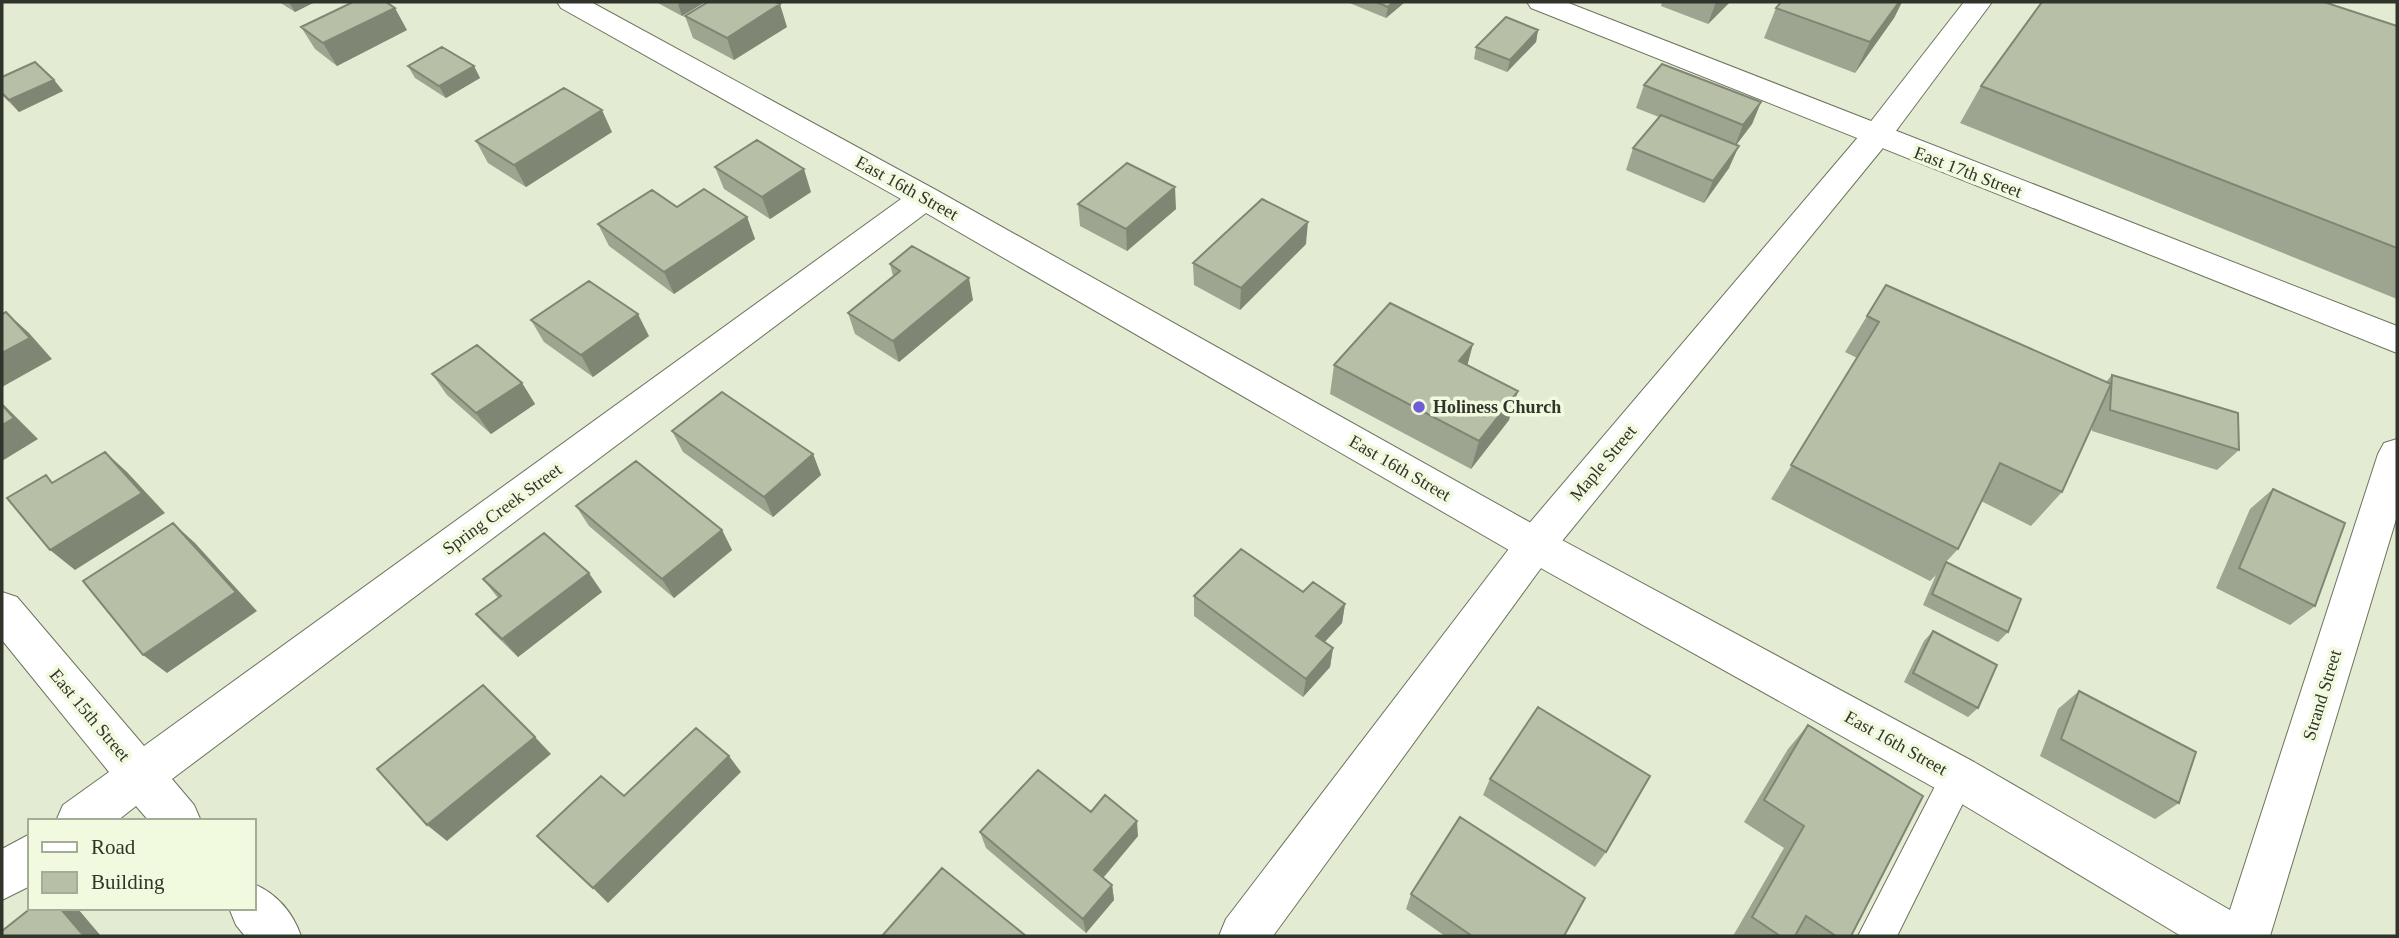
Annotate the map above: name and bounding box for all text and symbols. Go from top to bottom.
street label: East 17th Street [1911,142,2025,202]
street label: East 16th Street [852,152,962,224]
place label: Holiness Church [1433,397,1561,417]
marker: Holiness Church [1411,399,1427,415]
street label: Maple Street [1566,421,1640,505]
street label: East 16th Street [1346,431,1454,505]
street label: Spring Creek Street [439,459,565,559]
street label: Strand Street [2299,647,2345,743]
street label: East 15th Street [46,665,134,765]
street label: East 16th Street [1841,707,1951,779]
legend [28,819,256,910]
text: Road [91,835,136,859]
text: Building [91,870,165,894]

